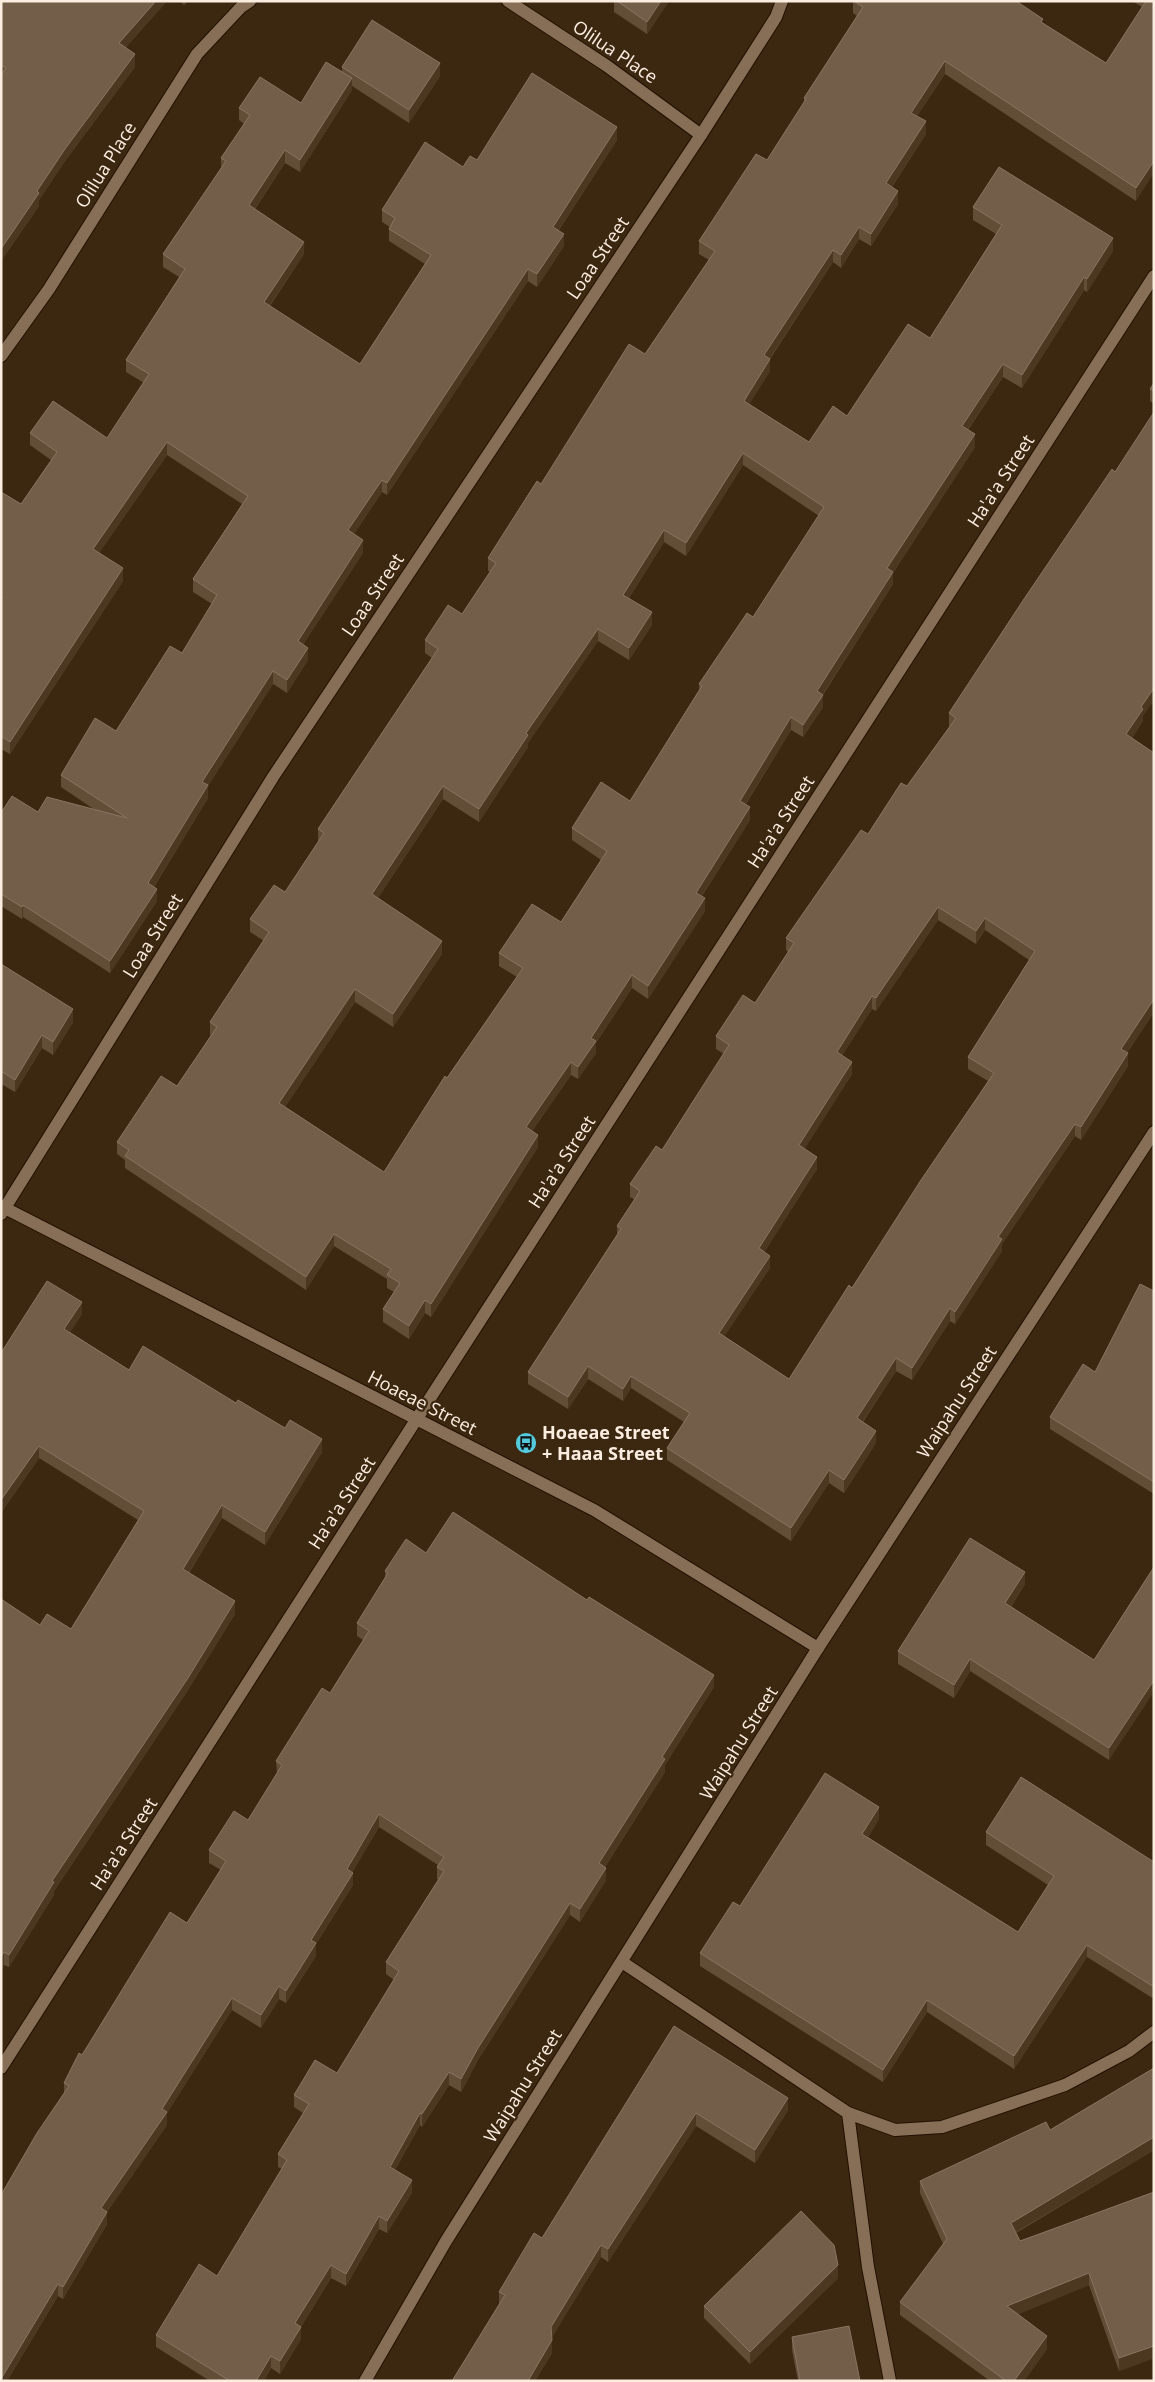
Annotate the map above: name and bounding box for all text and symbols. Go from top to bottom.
street label: Olilua Place [568,14,663,88]
street label: Olilua Place [69,117,141,212]
street label: Loaa Street [561,211,634,304]
street label: Ha'a'a Street [961,429,1039,531]
street label: Loaa Street [336,548,409,641]
street label: Ha'a'a Street [741,770,819,872]
street label: Loaa Street [117,889,188,982]
street label: Ha'a'a Street [522,1110,600,1212]
street label: Waipahu Street [911,1341,1001,1462]
street label: Hoaeae Street [364,1364,481,1440]
place label: Hoaeae Street + Haaa Street [542,1420,670,1465]
bus stop icon: Hoaeae Street + Haaa Street [514,1431,538,1455]
street label: Ha'a'a Street [302,1451,380,1553]
street label: Waipahu Street [694,1681,783,1804]
street label: Ha'a'a Street [84,1792,162,1894]
street label: Waipahu Street [478,2024,567,2147]

